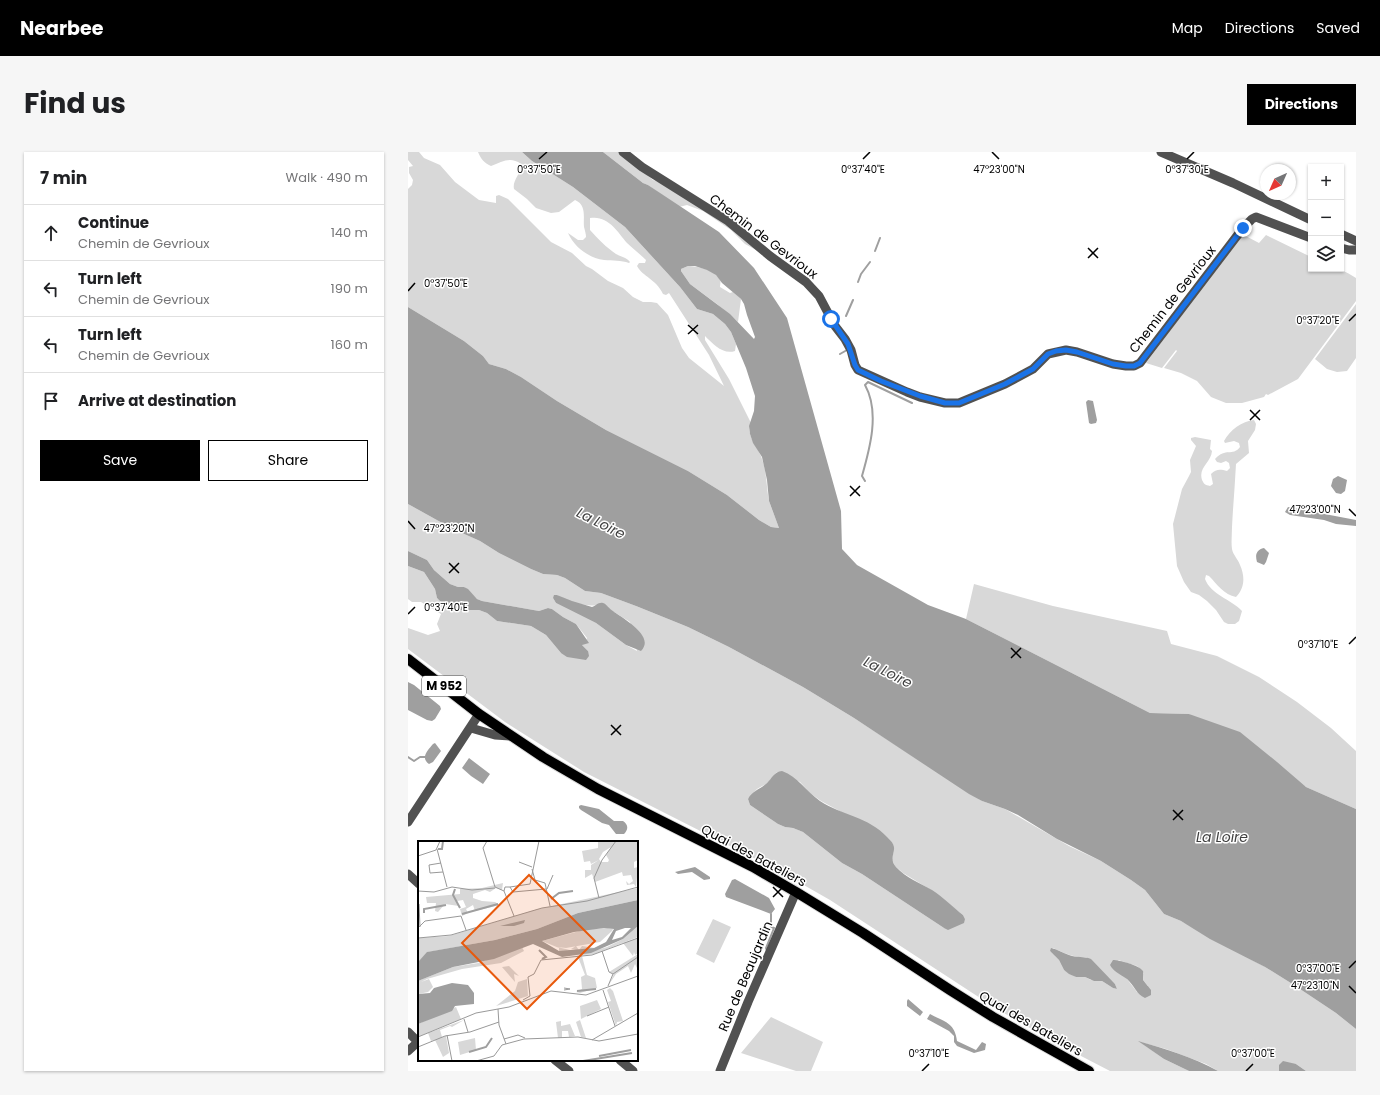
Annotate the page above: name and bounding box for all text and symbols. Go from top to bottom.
text: Nearbee [20,15,103,42]
text: Map [1172,18,1203,38]
text: Directions [1225,18,1294,38]
text: Saved [1316,18,1360,38]
text: Find us [24,84,126,123]
button: Directions [1247,84,1356,125]
text: 0°37'50"E [517,162,561,177]
text: 0°37'40"E [841,162,885,177]
text: 47°23'00"N [973,162,1025,177]
text: 0°37'30"E [1165,162,1209,177]
north arrow [1260,164,1296,200]
map controls [1308,164,1344,272]
button: + [1308,164,1344,200]
text: 7 min [40,166,87,190]
text: Walk · 490 m [286,168,368,187]
street label: Chemin de Gevrioux [705,189,823,284]
button: − [1308,200,1344,236]
text: Continue [78,212,149,233]
route end [1234,219,1252,237]
icon: ahead [40,222,62,244]
text: 140 m [331,223,368,242]
text: Chemin de Gevrioux [78,234,210,253]
button: layers [1308,236,1344,272]
street label: Chemin de Gevrioux [1124,241,1221,357]
text: Turn left [78,268,142,289]
text: 0°37'50"E [424,276,468,291]
icon: left [40,278,62,300]
text: 190 m [331,279,368,298]
text: Chemin de Gevrioux [78,290,210,309]
route start [822,310,840,328]
text: 0°37'20"E [1296,313,1340,328]
text: Turn left [78,324,142,345]
icon: left [40,334,62,356]
text: 160 m [331,335,368,354]
text: Chemin de Gevrioux [78,346,210,365]
icon: arrive [40,390,62,412]
text: Arrive at destination [78,390,236,411]
button: Save [40,440,200,481]
button: Share [208,440,368,481]
water label: La Loire [573,502,629,544]
text: 47°23'00"N [1289,502,1341,517]
text: 47°23'20"N [423,521,475,536]
text: 0°37'40"E [424,600,468,615]
text: 0°37'10"E [1298,637,1338,652]
water label: La Loire [860,651,916,693]
road number: M 952 [422,676,466,696]
street label: Quai des Bateliers [698,820,810,891]
water label: La Loire [1196,827,1248,847]
inset map [418,841,638,1061]
street label: Rue de Beaujardin [714,918,777,1034]
text: 0°37'00"E [1296,961,1340,976]
text: 47°23'10"N [1291,978,1339,993]
street label: Quai des Bateliers [975,986,1086,1061]
text: 0°37'10"E [909,1046,949,1061]
text: 0°37'00"E [1231,1046,1275,1061]

